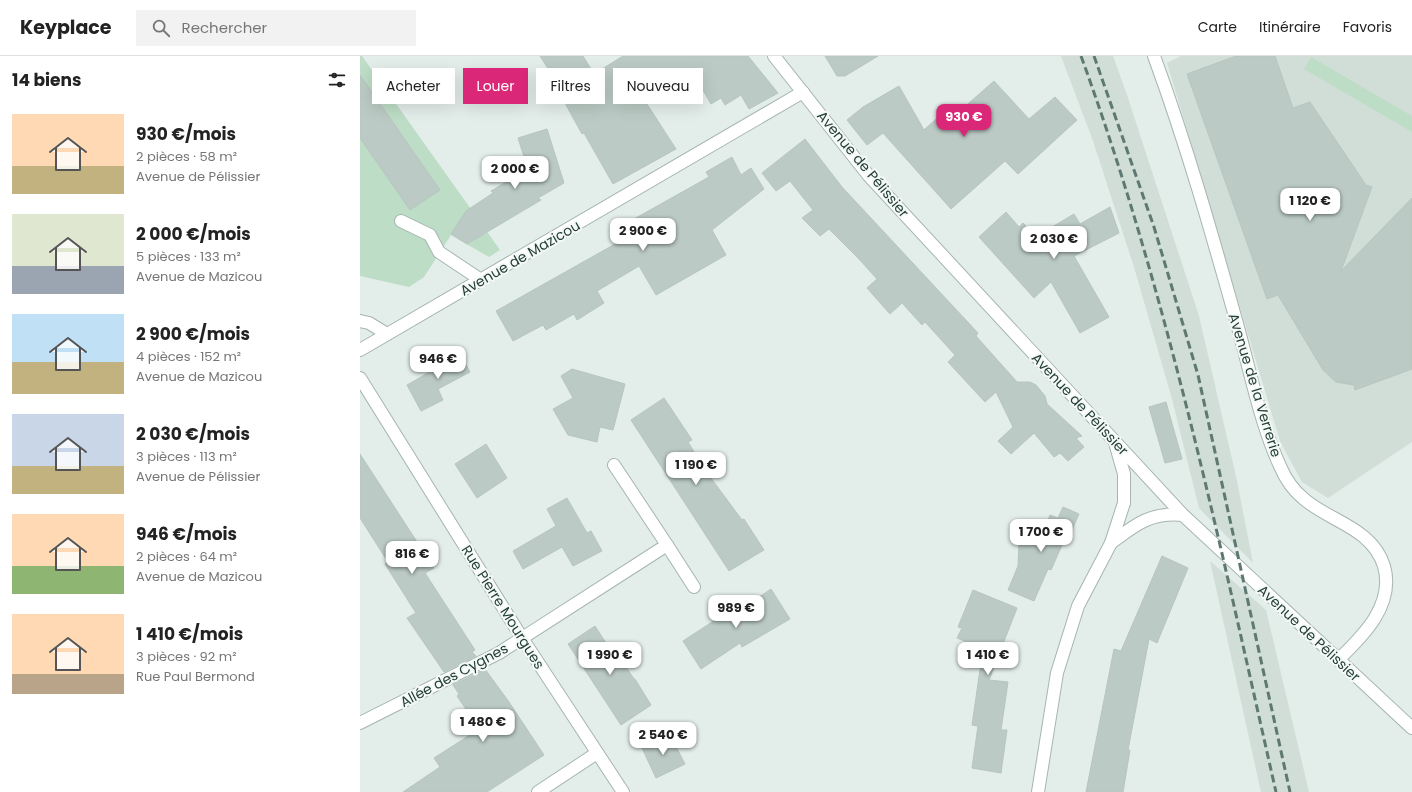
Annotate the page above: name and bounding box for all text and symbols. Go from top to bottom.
search box [136,10,416,46]
text: Keyplace [20,14,112,41]
icon: search [150,17,172,39]
text: Rechercher [182,17,267,38]
text: Carte [1198,17,1237,37]
text: Itinéraire [1259,17,1321,37]
text: Favoris [1343,17,1392,37]
text: 14 biens [12,68,81,92]
chip: Acheter [372,68,455,104]
chip: Louer [463,68,528,104]
chip: Filtres [536,68,605,104]
chip: Nouveau [613,68,703,104]
icon: filters [326,69,348,91]
pin: 930 € [936,104,992,138]
street label: Avenue de Pélissier [812,106,914,222]
text: 930 € [945,107,983,126]
text: 930 €/mois [136,122,236,146]
icon: home [44,130,92,178]
text: 2 pièces · 58 m² [136,147,237,166]
pin: 2 000 € [478,156,552,190]
text: 2 000 € [491,159,539,178]
text: Avenue de Pélissier [136,167,260,186]
pin: 1 120 € [1273,188,1347,222]
text: 1 120 € [1289,191,1331,210]
street label: Avenue de Mazicou [456,215,584,301]
pin: 2 900 € [606,218,680,252]
text: 2 900 € [619,221,667,240]
text: 2 000 €/mois [136,222,251,246]
pin: 2 030 € [1017,226,1091,260]
text: 2 030 € [1030,229,1078,248]
icon: home [44,230,92,278]
text: 5 pièces · 133 m² [136,247,241,266]
text: Avenue de Mazicou [136,267,262,286]
street label: Avenue de la Verrerie [1224,311,1287,460]
text: 2 900 €/mois [136,322,250,346]
icon: home [44,330,92,378]
pin: 946 € [410,346,466,380]
text: 4 pièces · 152 m² [136,347,241,366]
street label: Avenue de Pélissier [1027,348,1133,460]
text: 946 € [419,349,457,368]
text: Avenue de Mazicou [136,367,262,386]
text: 2 030 €/mois [136,422,250,446]
icon: home [44,430,92,478]
text: 3 pièces · 113 m² [136,447,237,466]
pin: 1 190 € [659,452,733,486]
text: 1 190 € [675,455,717,474]
text: Avenue de Pélissier [136,467,260,486]
pin: 1 700 € [1004,519,1078,553]
text: 946 €/mois [136,522,237,546]
text: 1 700 € [1019,522,1063,541]
icon: home [44,530,92,578]
pin: 816 € [384,541,440,575]
street label: Rue Pierre Mourgues [457,541,549,673]
text: 816 € [395,544,429,563]
text: 2 pièces · 64 m² [136,547,237,566]
text: Avenue de Mazicou [136,567,262,586]
street label: Avenue de Pélissier [1253,580,1365,686]
pin: 989 € [708,595,764,629]
text: 989 € [717,598,755,617]
text: 1 410 €/mois [136,622,243,646]
icon: home [44,630,92,678]
street label: Allée des Cygnes [396,638,512,712]
pin: 1 990 € [573,642,647,676]
pin: 1 410 € [951,642,1025,676]
text: 1 990 € [587,645,633,664]
text: 1 410 € [967,645,1009,664]
text: 3 pièces · 92 m² [136,647,236,666]
text: Rue Paul Bermond [136,667,255,686]
pin: 1 480 € [446,709,520,743]
text: 1 480 € [460,712,506,731]
pin: 2 540 € [626,722,700,756]
text: 2 540 € [638,725,688,744]

